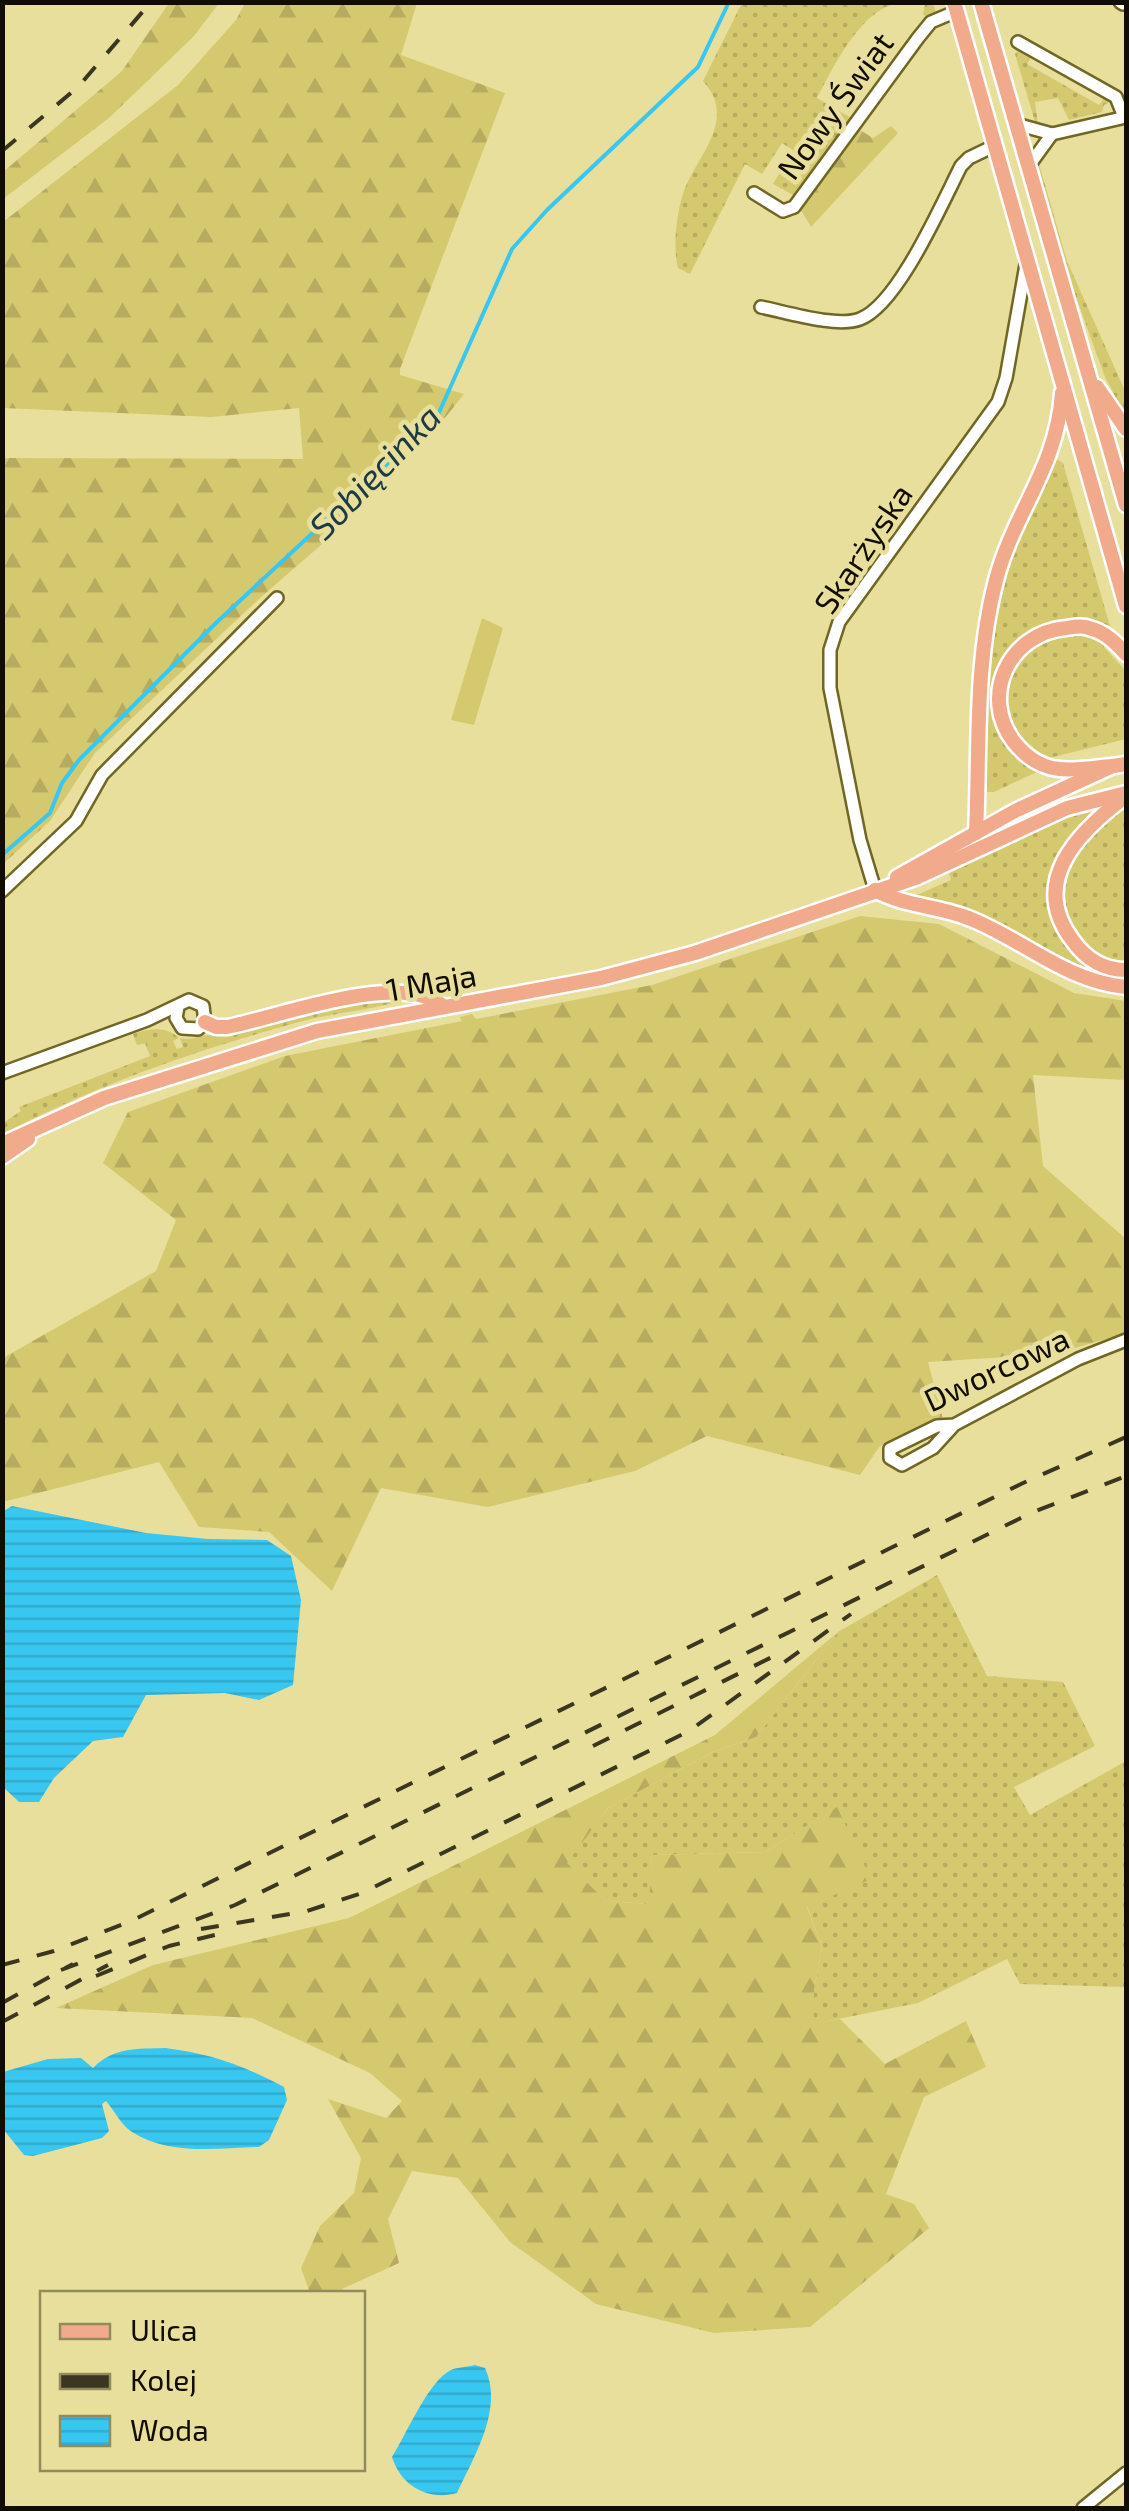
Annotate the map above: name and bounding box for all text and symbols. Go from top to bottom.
street label: Nowy Świat [768,24,900,186]
water label: Sobięcinka [300,395,448,547]
street label: Skarżyska [805,476,919,620]
street label: 1 Maja [383,954,479,1009]
street label: Dworcowa [918,1318,1074,1418]
legend [40,2291,365,2471]
text: Ulica [130,2311,197,2347]
text: Kolej [130,2361,197,2397]
text: Woda [130,2411,209,2447]

